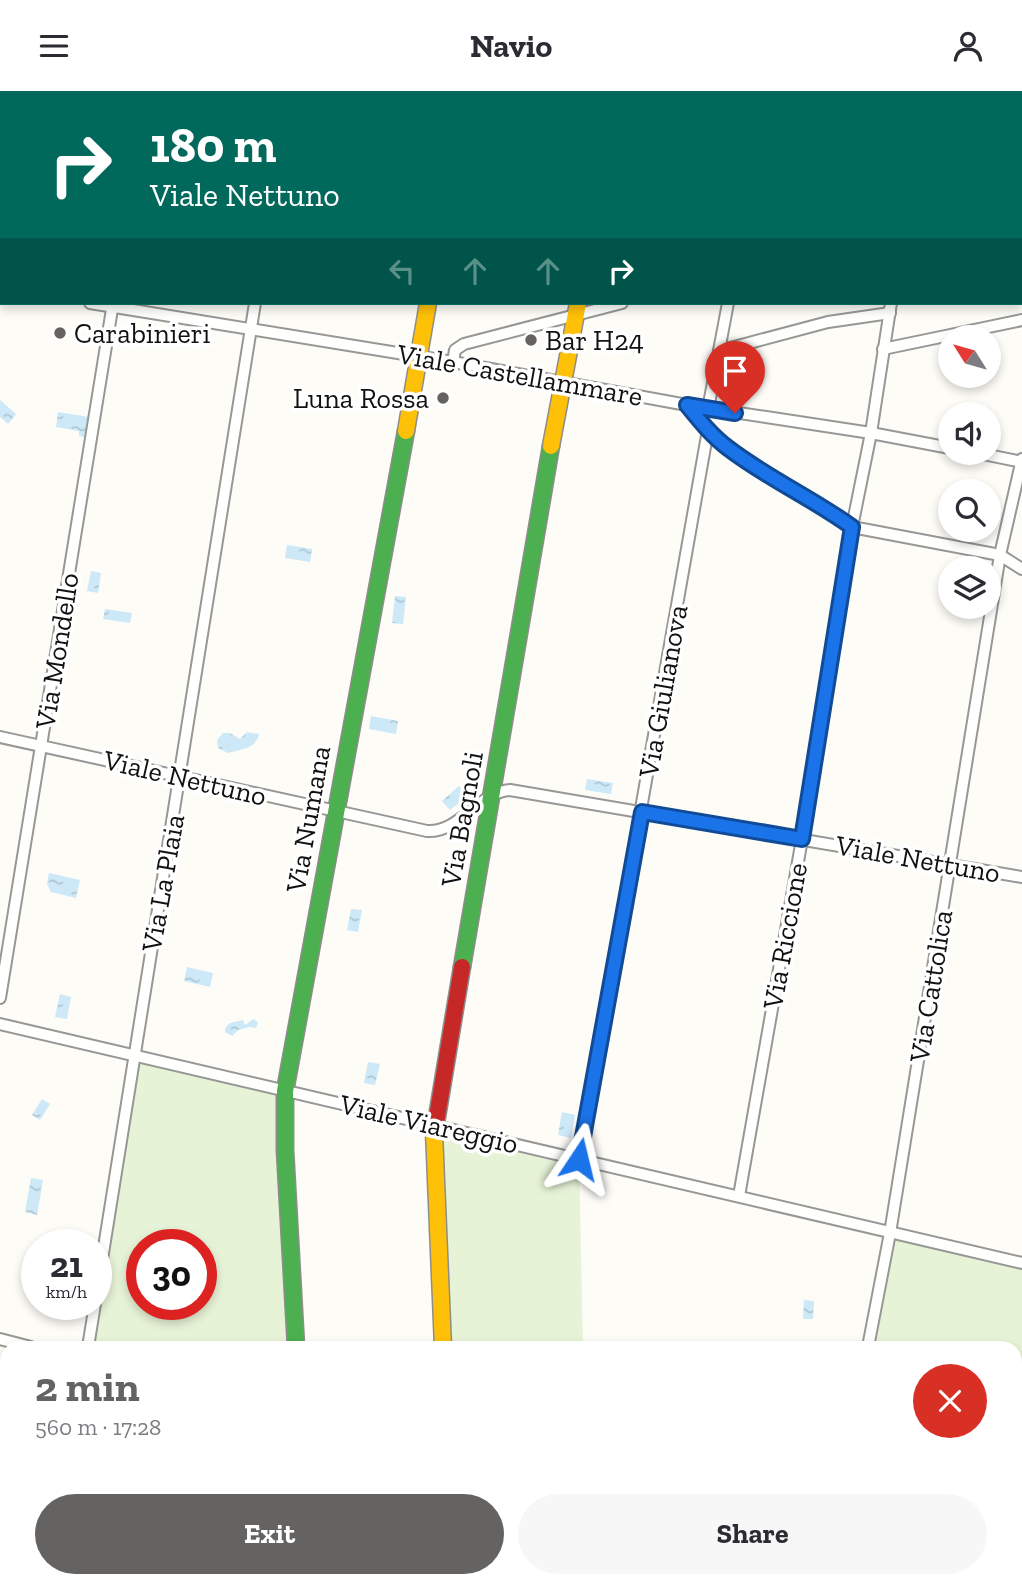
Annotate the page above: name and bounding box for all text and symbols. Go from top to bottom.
icon: menu [35,27,73,65]
text: Navio [470,27,552,65]
icon: person [949,27,987,65]
text: 180 m [150,116,277,175]
icon: right [35,119,126,210]
text: Viale Nettuno [150,176,340,214]
icon: left [383,252,421,290]
icon: ahead [456,252,494,290]
icon: ahead [529,252,567,290]
icon: right [602,252,640,290]
place label: Carabinieri [74,317,210,350]
place label: Bar H24 [545,324,644,357]
marker: Carabinieri [52,325,68,341]
north arrow [938,325,1001,389]
map controls [938,325,1001,619]
marker: Bar H24 [523,332,539,348]
street label: Viale Castellammare [394,337,645,413]
pin [705,341,765,413]
icon: arrive [716,352,754,390]
place label: Luna Rossa [293,382,429,415]
marker: Luna Rossa [435,390,451,406]
button: sound [938,402,1001,465]
button: search [938,479,1001,542]
button: layers [938,556,1001,619]
street label: Via Mondello [28,571,86,732]
street label: Via Giulianova [631,602,695,781]
street label: Viale Nettuno [99,743,270,813]
street label: Via Numana [279,743,337,896]
street label: Via Bagnoli [434,749,490,890]
street label: Via La Plaia [135,811,191,955]
street label: Viale Nettuno [832,828,1003,890]
street label: Via Riccione [756,860,814,1013]
street label: Via Cattolica [903,907,959,1066]
street label: Viale Viareggio [336,1087,521,1161]
position arrow [542,1122,616,1196]
speed limit sign: 30 [126,1229,217,1320]
text: 21 [50,1244,83,1286]
text: km/h [46,1281,87,1303]
text: 2 min [35,1361,140,1412]
button: close [913,1364,987,1438]
text: 560 m · 17:28 [35,1413,161,1441]
button: Exit [35,1494,504,1574]
button: Share [518,1494,987,1574]

